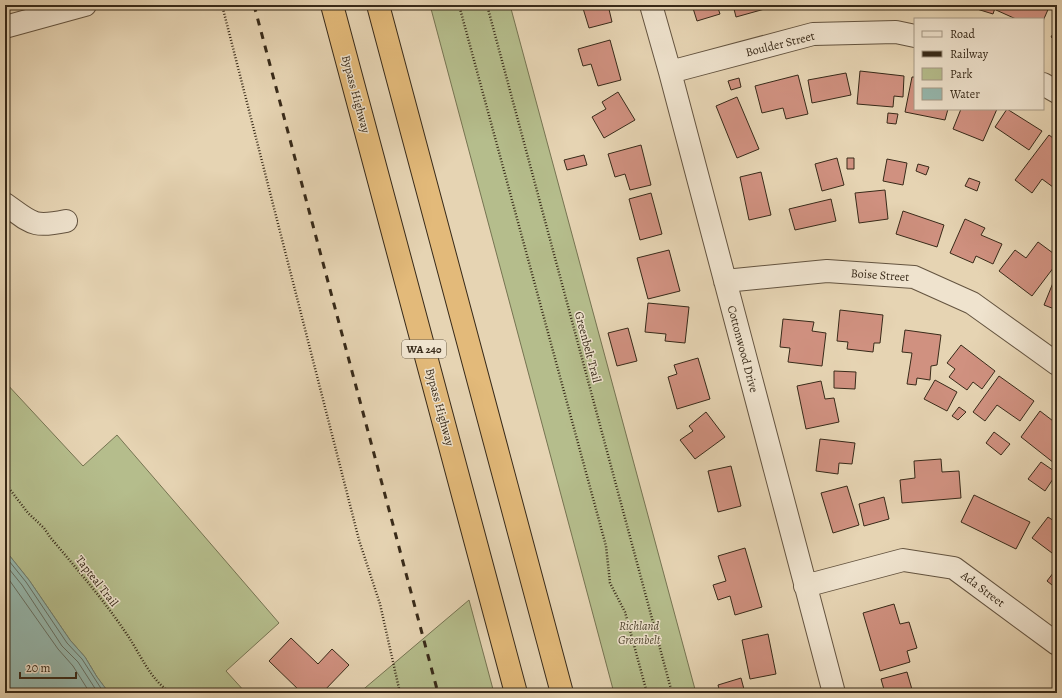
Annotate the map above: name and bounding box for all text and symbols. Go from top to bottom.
legend [914,18,1044,110]
text: Road [950,26,976,42]
street label: Boulder Street [744,28,816,60]
text: Railway [950,46,989,62]
street label: Bypass Highway [338,53,374,135]
text: Park [950,66,973,82]
text: Water [949,86,980,102]
street label: Boise Street [850,265,910,285]
street label: Cottonwood Drive [724,304,762,394]
street label: Greenbelt Trail [571,310,605,384]
road number: WA 240 [402,340,446,358]
street label: Bypass Highway [422,366,458,448]
street label: Tapteal Trail [72,552,122,610]
street label: Ada Street [957,567,1008,611]
park label: Richland Greenbelt [618,618,661,648]
scale bar [20,654,76,680]
text: 20 m [26,660,50,676]

